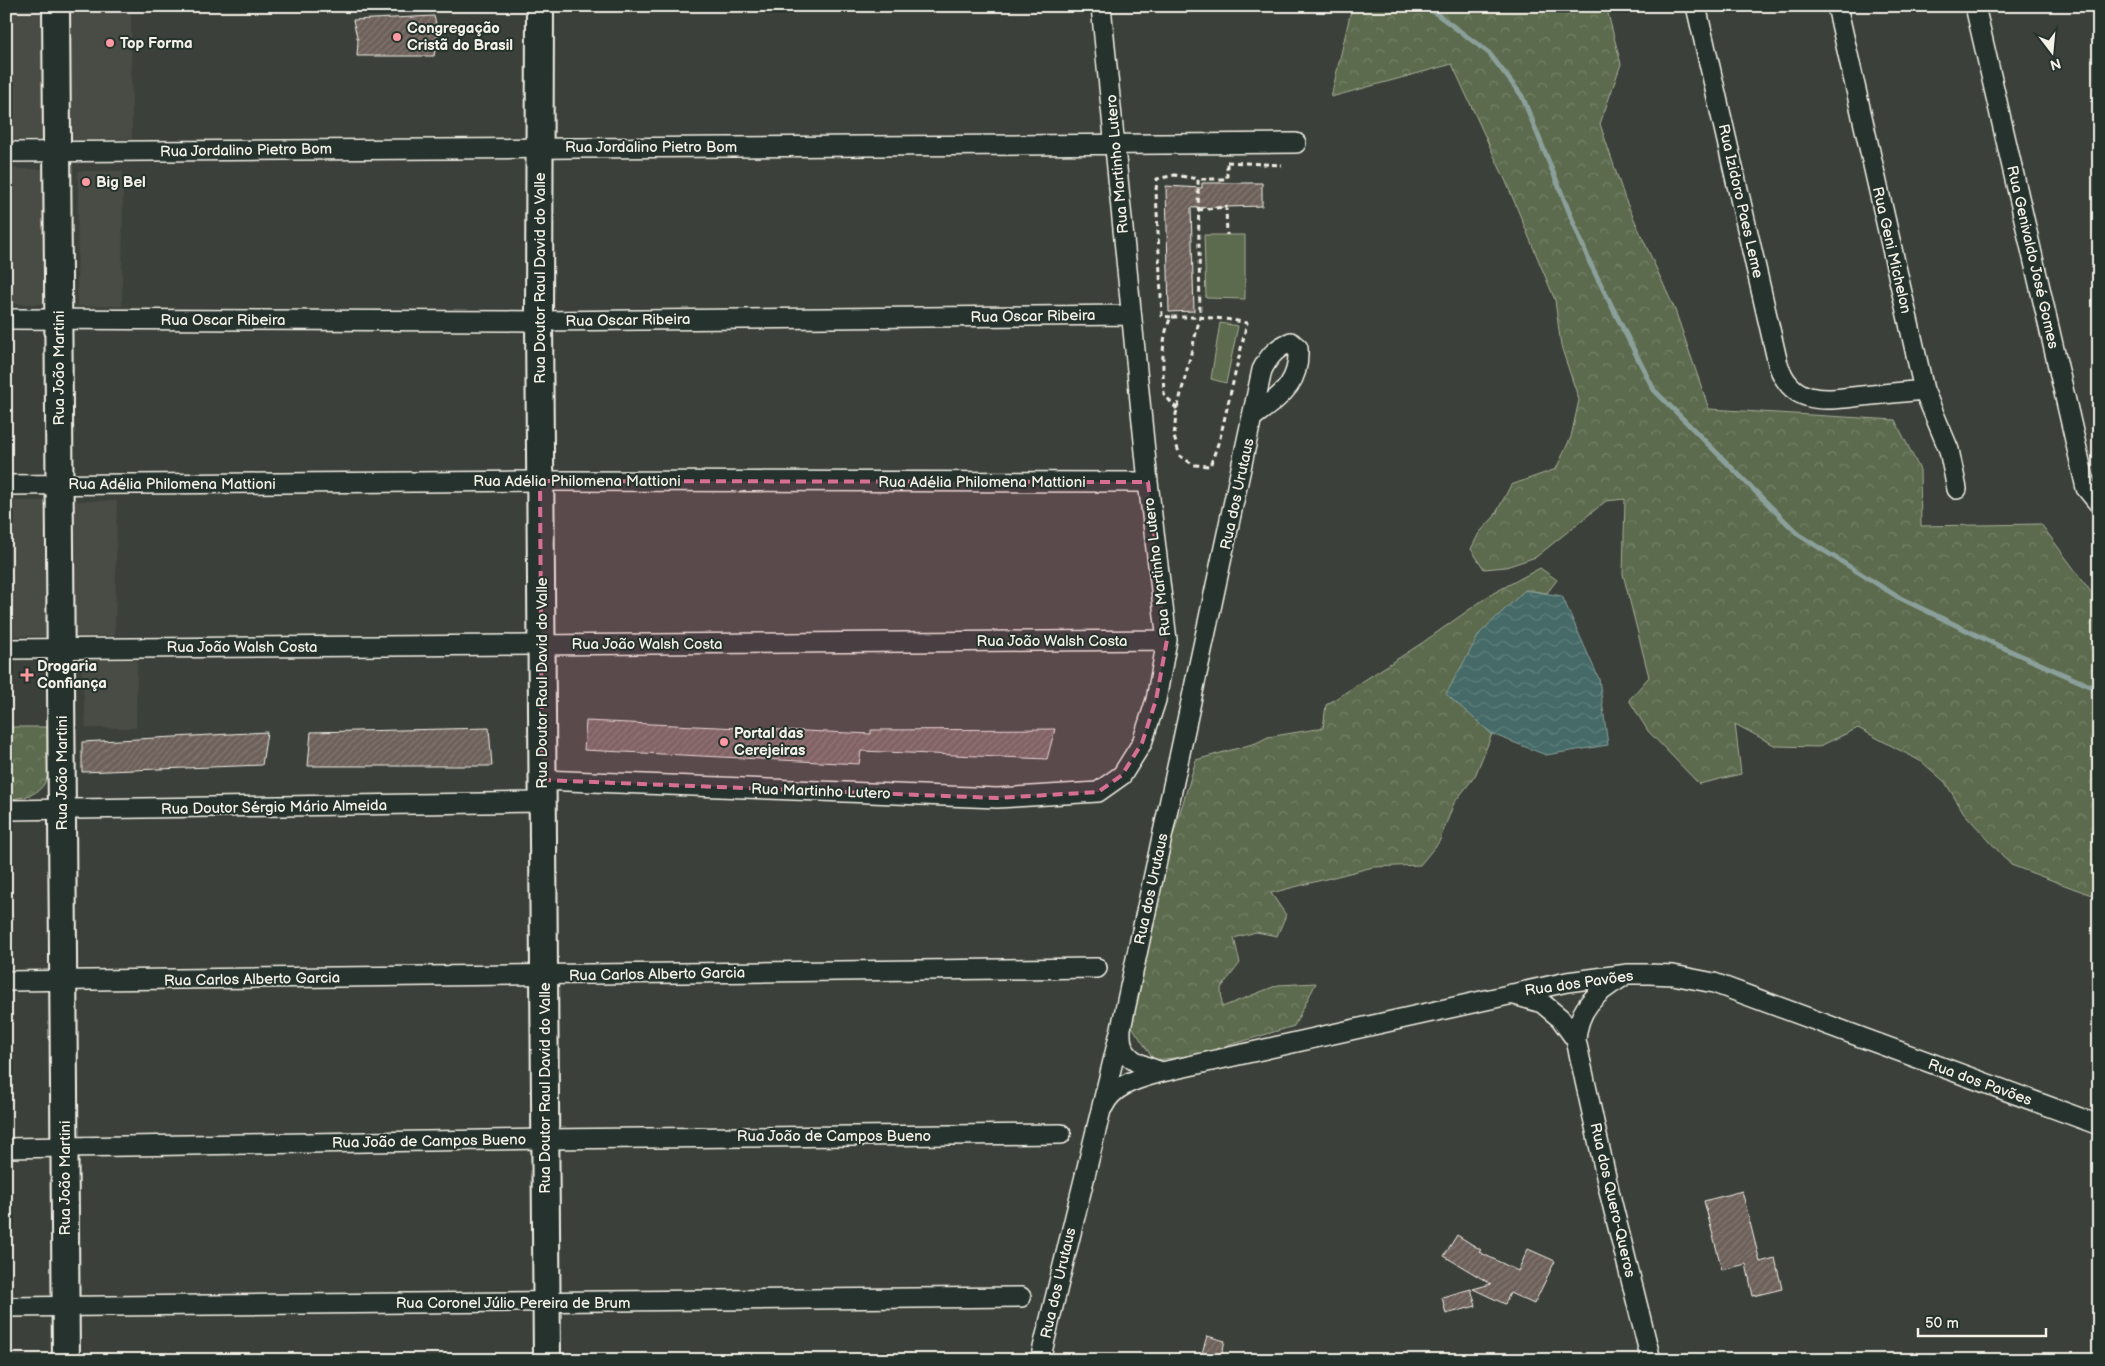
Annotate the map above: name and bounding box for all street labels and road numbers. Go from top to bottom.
street label: Rua Martinho Lutero [1102,94,1133,234]
street label: Rua Izidoro Paes Leme [1714,122,1768,280]
street label: Rua Jordalino Pietro Bom [565,138,737,157]
street label: Rua Jordalino Pietro Bom [160,139,332,162]
street label: Rua Genivaldo José Gomes [2002,164,2063,351]
street label: Rua Doutor Raul David do Valle [531,172,550,384]
street label: Rua Geni Michelon [1868,185,1915,315]
street label: Rua Oscar Ribeira [970,306,1096,327]
street label: Rua João Martini [50,310,69,426]
street label: Rua Oscar Ribeira [565,310,691,331]
street label: Rua Oscar Ribeira [161,311,285,330]
street label: Rua dos Urutaus [1216,436,1259,552]
street label: Rua Adélia Philomena Mattioni [473,472,681,491]
street label: Rua Adélia Philomena Mattioni [878,473,1086,492]
street label: Rua Adélia Philomena Mattioni [68,475,276,494]
street label: Rua Martinho Lutero [1140,496,1175,637]
street label: Rua Doutor Raul David do Valle [533,577,552,789]
street label: Rua João Walsh Costa [976,632,1128,651]
street label: Rua João Walsh Costa [571,635,723,654]
street label: Rua João Walsh Costa [166,638,318,657]
street label: Rua João Martini [53,715,72,831]
street label: Rua Martinho Lutero [751,780,891,803]
street label: Rua Doutor Sérgio Mário Almeida [161,796,387,819]
street label: Rua dos Urutaus [1130,831,1173,947]
street label: Rua Carlos Alberto Garcia [569,963,745,986]
street label: Rua dos Pavões [1524,966,1635,1001]
street label: Rua Carlos Alberto Garcia [164,968,340,991]
street label: Rua Doutor Raul David do Valle [536,982,555,1194]
street label: Rua dos Pavões [1925,1055,2035,1110]
street label: Rua João Martini [56,1120,75,1236]
street label: Rua dos Quero-Queros [1585,1121,1640,1280]
street label: Rua João de Campos Bueno [737,1127,931,1146]
street label: Rua João de Campos Bueno [332,1130,526,1153]
street label: Rua dos Urutaus [1036,1225,1081,1340]
street label: Rua Coronel Júlio Pereira de Brum [396,1294,630,1313]

